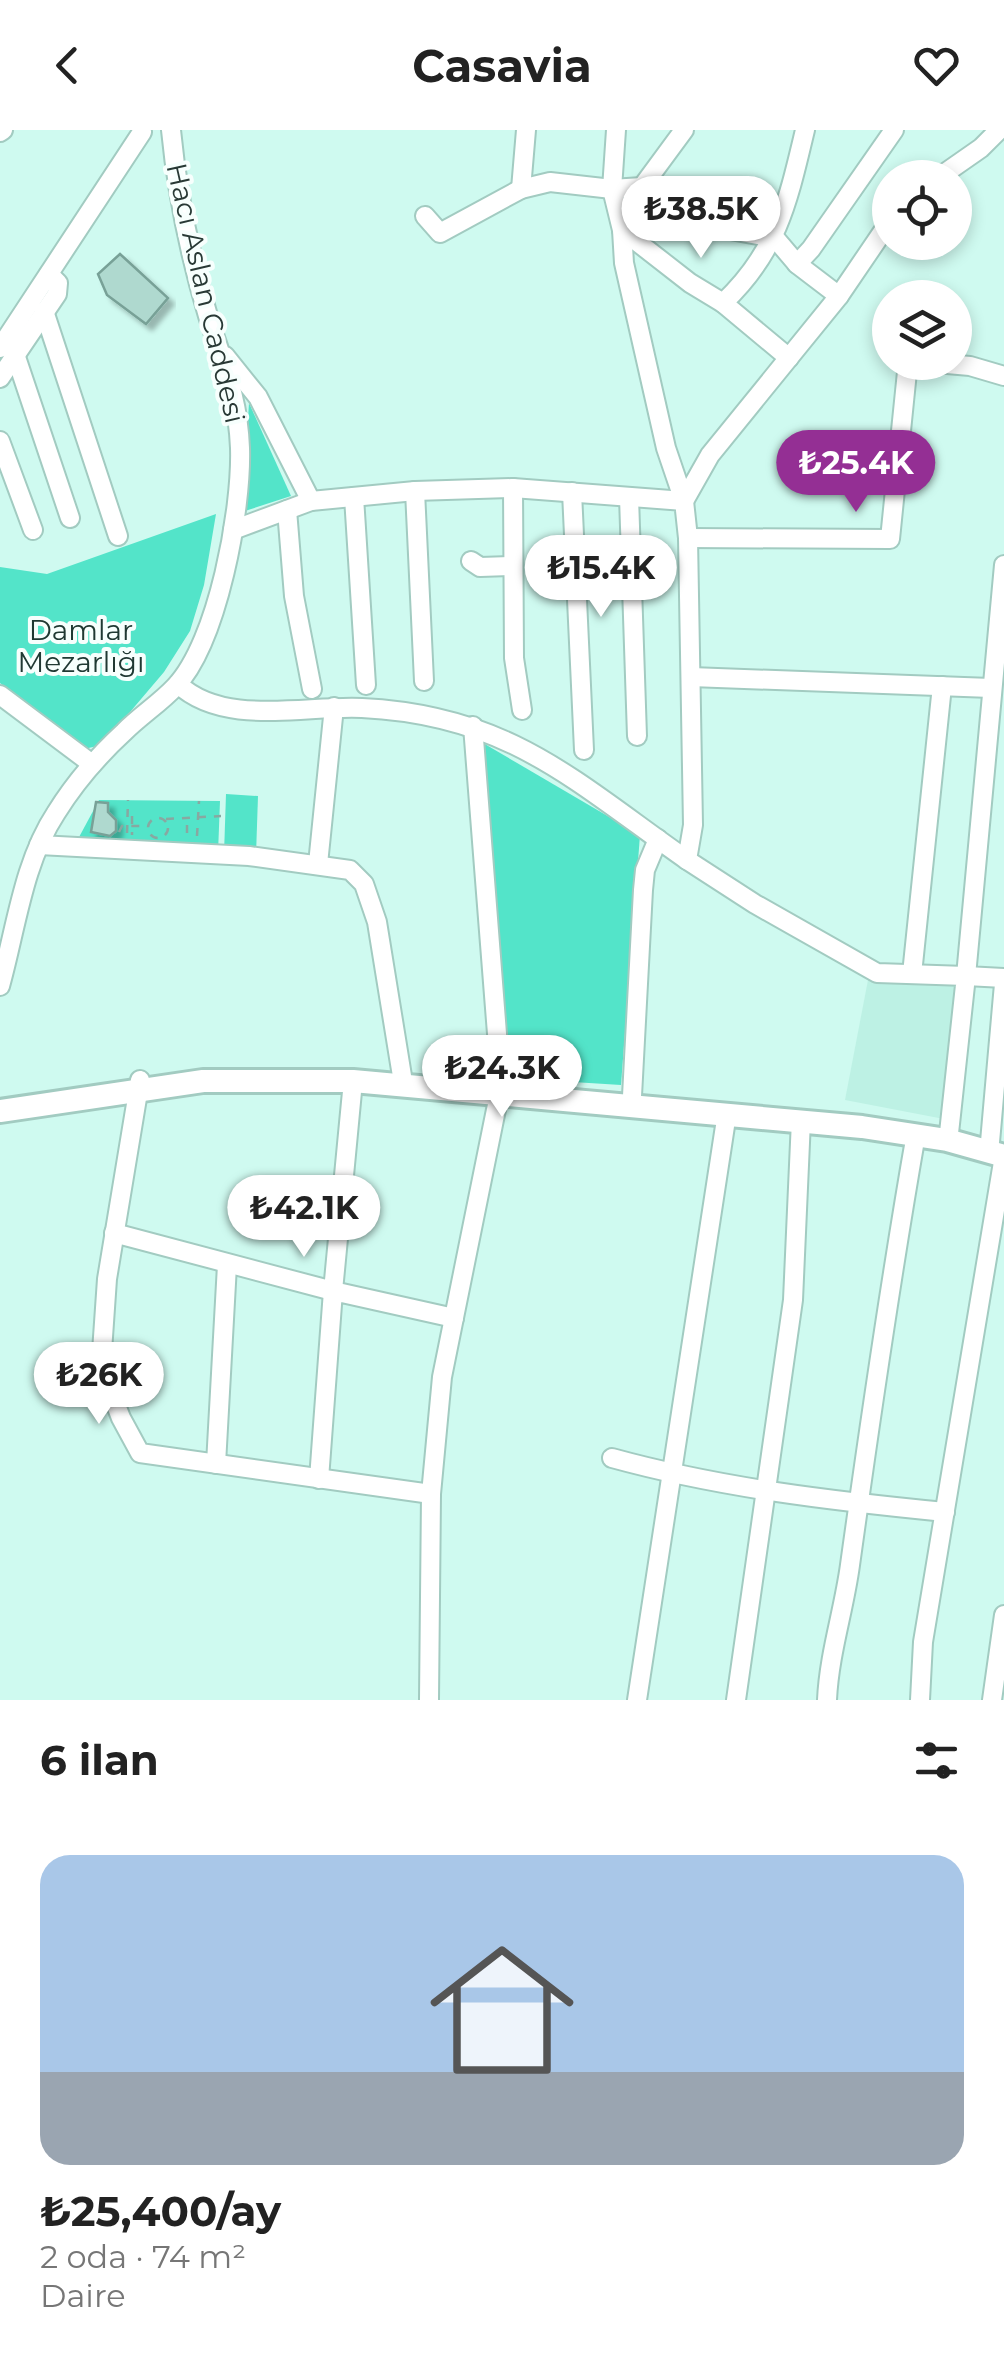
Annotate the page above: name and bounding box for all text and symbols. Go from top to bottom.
icon: back [40,38,95,93]
text: Casavia [412,38,592,93]
icon: heart [909,38,964,93]
street label: Hacı Aslan Caddesi [160,160,252,426]
map controls [872,160,972,380]
button: locate [872,160,972,260]
pin: ₺38.5K [620,176,782,261]
text: ₺38.5K [644,189,758,228]
button: layers [872,280,972,380]
pin: ₺25.4K [775,430,937,515]
text: ₺25.4K [798,443,914,482]
pin: ₺15.4K [520,535,682,620]
text: ₺15.4K [547,548,655,587]
park label: Damlar Mezarlığı [17,613,145,679]
pin: ₺24.3K [421,1035,583,1120]
text: ₺24.3K [444,1048,560,1087]
pin: ₺42.1K [223,1175,385,1260]
text: ₺42.1K [249,1188,359,1227]
pin: ₺26K [40,1342,158,1427]
text: ₺26K [56,1355,142,1394]
icon: filters [909,1733,964,1788]
text: 6 ilan [40,1734,159,1786]
icon: home [412,1920,592,2100]
text: ₺25,400/ay [40,2185,281,2237]
text: 2 oda · 74 m² [40,2237,246,2276]
text: Daire [40,2276,126,2315]

